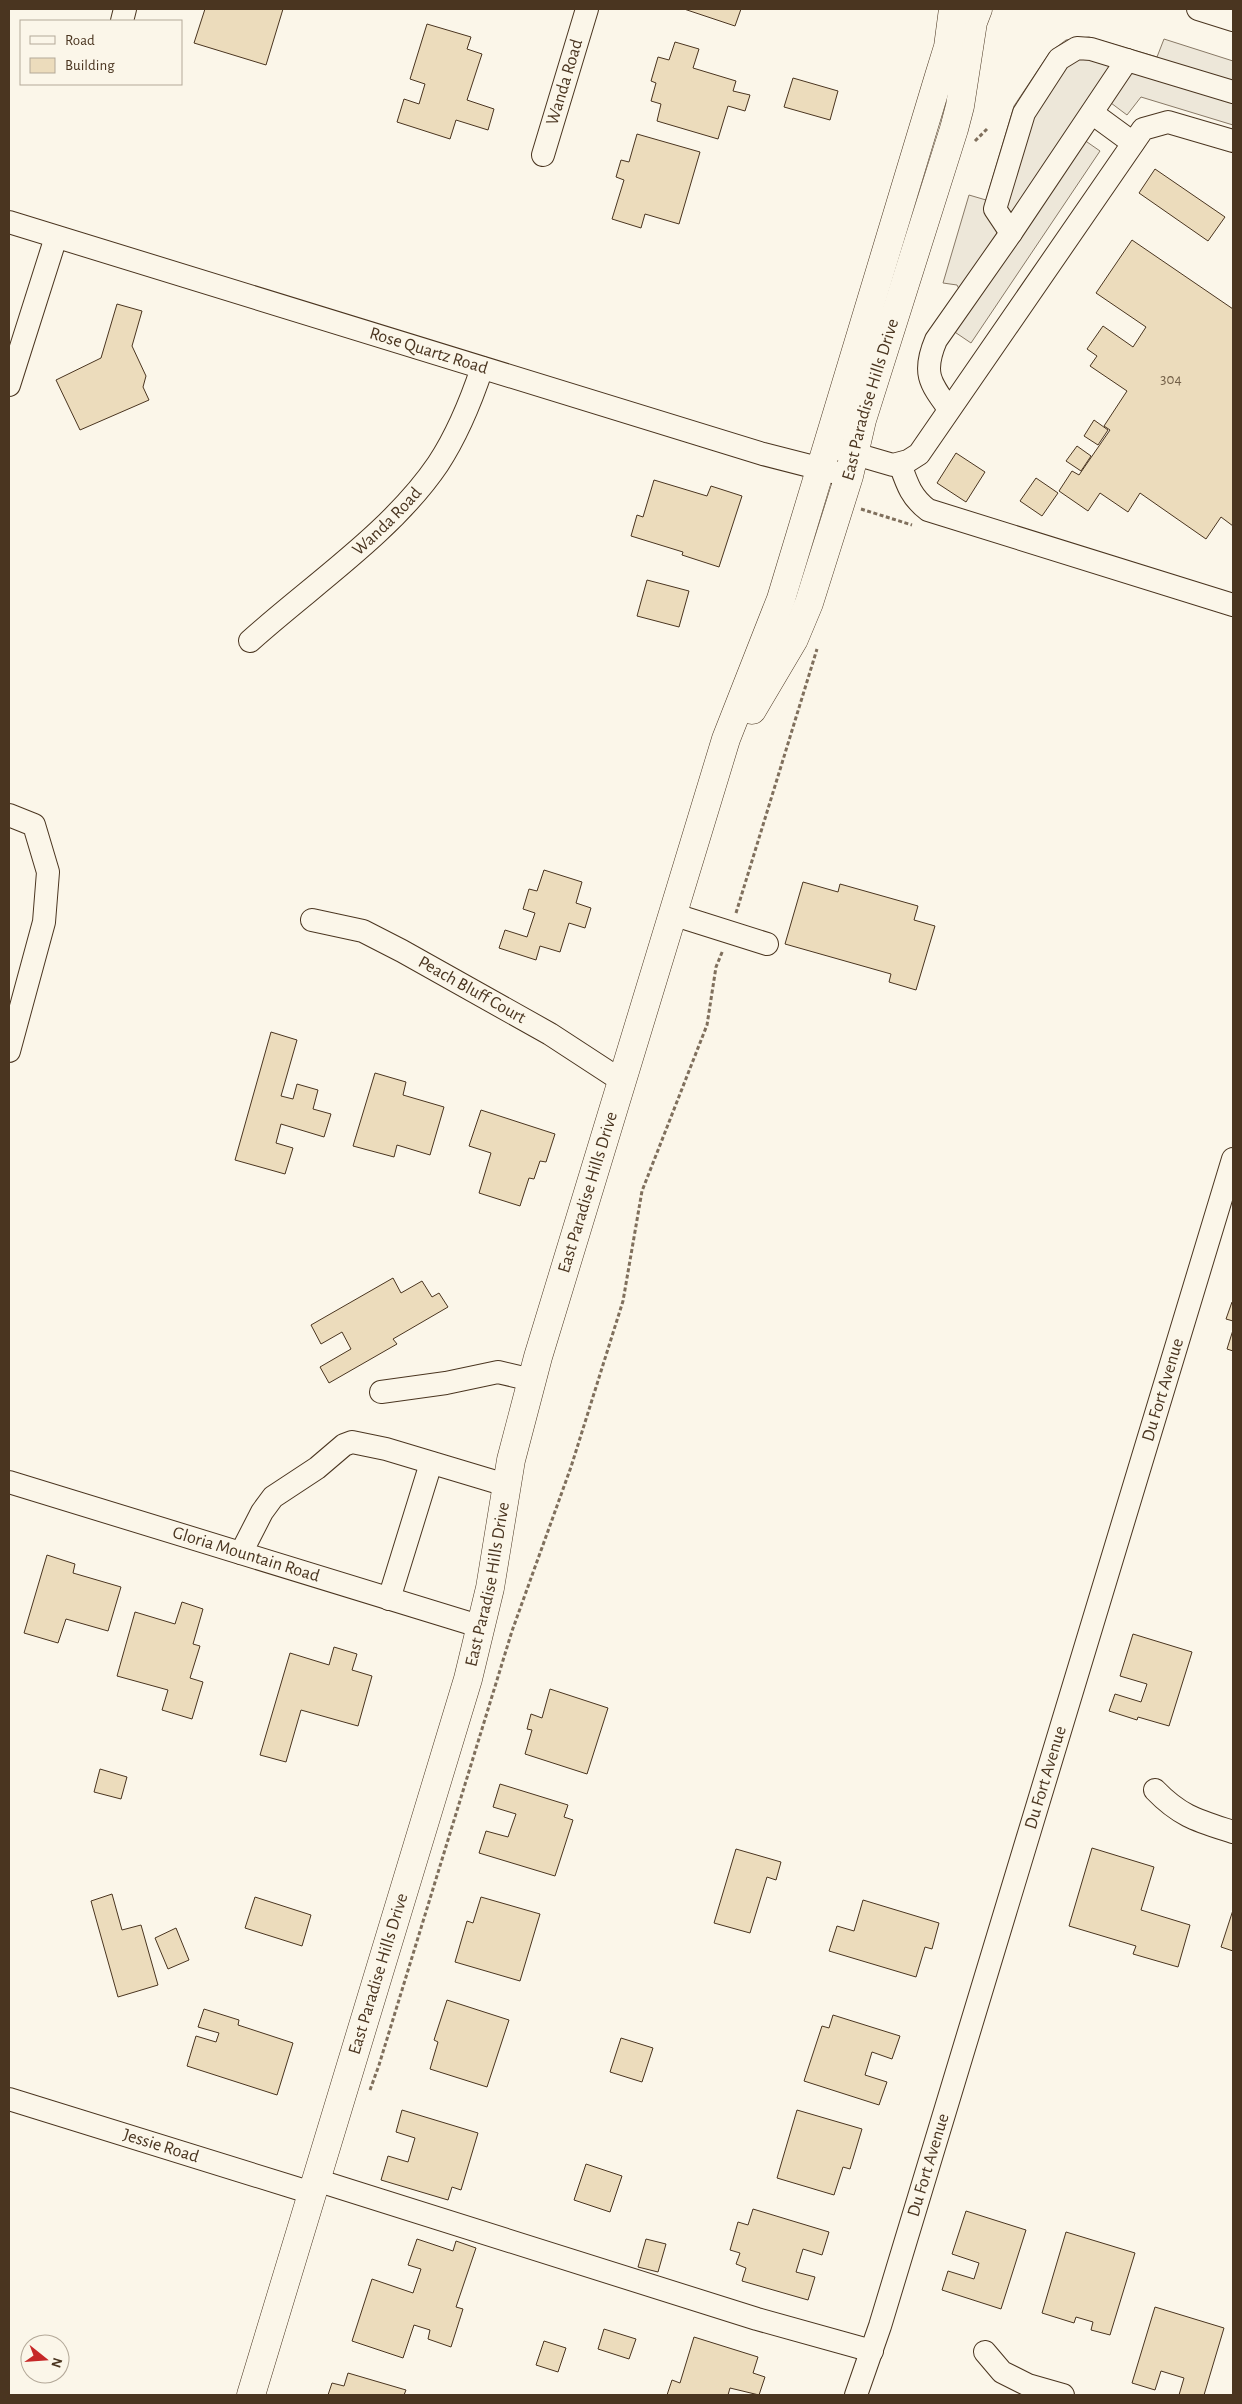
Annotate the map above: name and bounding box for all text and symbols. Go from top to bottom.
legend [20,20,182,85]
text: Road [65,33,95,48]
street label: Wanda Road [543,37,586,127]
text: Building [65,58,115,73]
street label: East Paradise Hills Drive [839,317,902,483]
street label: Rose Quartz Road [367,324,490,378]
house number: 304 [1160,372,1182,387]
street label: Wanda Road [349,484,425,559]
street label: Peach Bluff Court [415,953,529,1027]
street label: East Paradise Hills Drive [555,1110,621,1275]
street label: Du Fort Avenue [1139,1336,1187,1444]
street label: East Paradise Hills Drive [462,1501,513,1668]
street label: Gloria Mountain Road [170,1524,322,1586]
street label: Du Fort Avenue [1022,1724,1070,1831]
street label: East Paradise Hills Drive [346,1891,412,2057]
street label: Du Fort Avenue [905,2112,953,2219]
street label: Jessie Road [121,2126,201,2166]
north arrow [20,2334,70,2384]
text: N [48,2356,65,2369]

